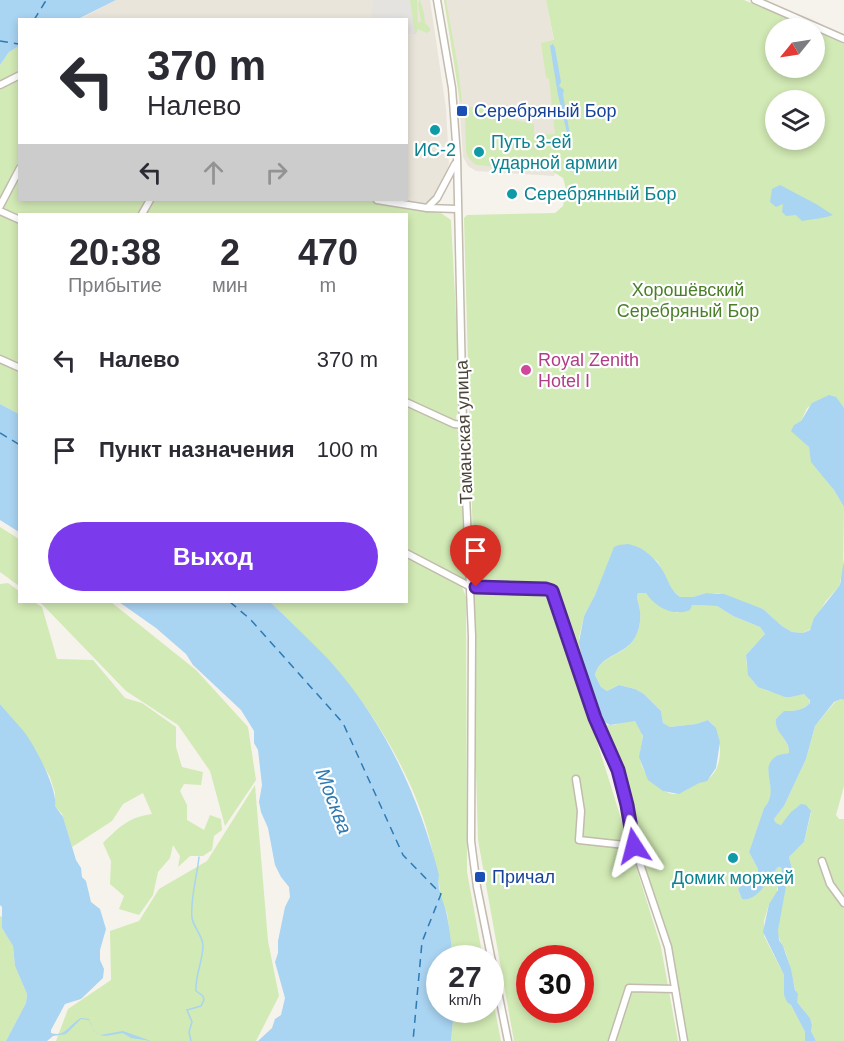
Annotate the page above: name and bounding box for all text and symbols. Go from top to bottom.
north arrow [765,18,825,78]
map controls [765,18,825,150]
icon: left [48,42,126,120]
text: 370 m [147,42,266,89]
button: layers [765,90,825,150]
text: Налево [147,91,241,121]
place label: Серебряный Бор [474,101,616,121]
marker: Серебряный Бор [455,104,469,118]
marker: ИС-2 [428,123,442,137]
place label: Путь 3-ей ударной армии [491,132,617,173]
place label: ИС-2 [414,140,456,160]
marker: Путь 3-ей ударной армии [472,145,486,159]
icon: left [134,156,167,189]
icon: ahead [197,156,230,189]
icon: right [260,156,293,189]
place label: Серебрянный Бор [524,184,676,204]
marker: Серебрянный Бор [505,187,519,201]
text: 20:38 [69,232,161,273]
text: 2 [220,232,240,273]
text: 470 [298,232,358,273]
text: Прибытие [68,274,162,296]
text: мин [212,274,248,296]
text: m [320,274,336,296]
park label: Хорошёвский Серебряный Бор [617,280,759,321]
icon: left [48,344,81,377]
text: Налево [99,347,180,372]
text: 370 m [317,347,378,372]
place label: Royal Zenith Hotel I [538,350,639,391]
street label: Таманская улица [451,359,477,504]
marker: Royal Zenith Hotel I [519,363,533,377]
icon: arrive [48,434,81,467]
text: Пункт назначения [99,437,295,462]
text: 100 m [317,437,378,462]
button: Выход [48,522,378,591]
pin [450,525,501,587]
icon: arrive [459,534,492,567]
water label: Москва [311,765,357,837]
position arrow [602,814,666,878]
marker: Домик моржей [726,851,740,865]
place label: Причал [492,867,555,887]
place label: Домик моржей [672,868,794,888]
marker: Причал [473,870,487,884]
speed limit sign: 30 [516,945,594,1023]
text: 27 [448,960,482,993]
text: km/h [449,991,481,1008]

